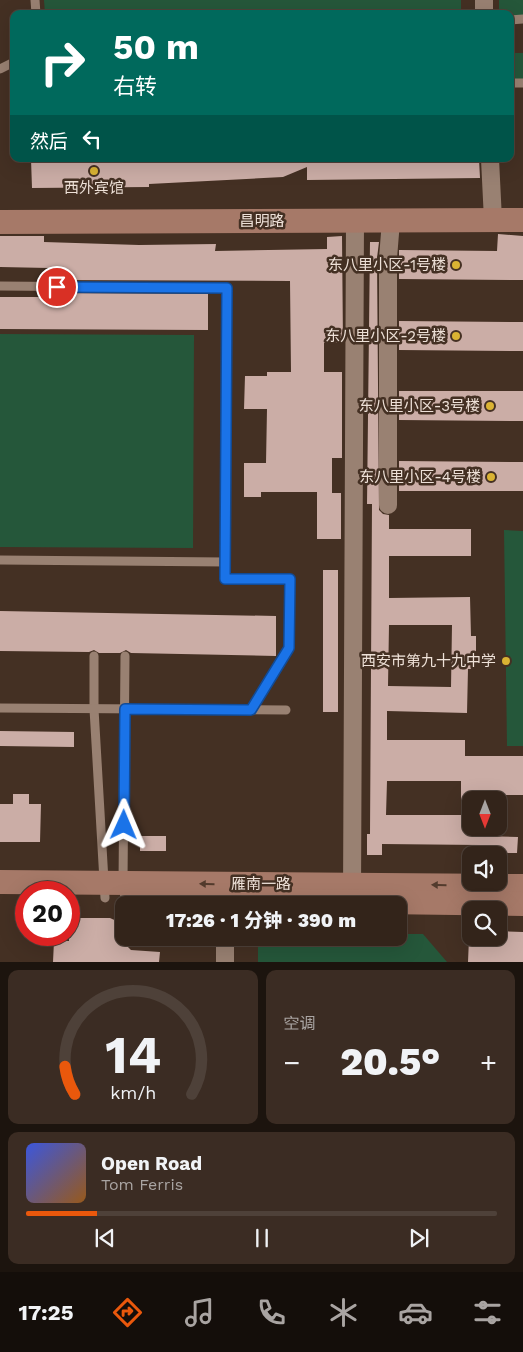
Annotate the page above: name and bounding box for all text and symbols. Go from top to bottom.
text: 50 m [113,26,199,68]
icon: right [30,30,95,95]
text: 右转 [113,74,157,99]
icon: left [78,125,106,153]
text: 然后 [30,130,68,153]
marker: 西外宾馆 [88,165,100,177]
place label: 西外宾馆 [64,179,124,197]
street label: 昌明路 [239,212,285,230]
place label: 东八里小区-1号楼 [328,256,446,274]
marker: 东八里小区-1号楼 [450,259,462,271]
pin [36,266,78,308]
icon: arrive [43,273,71,301]
place label: 东八里小区-2号楼 [325,327,446,345]
marker: 东八里小区-2号楼 [450,330,462,342]
place label: 东八里小区-3号楼 [359,397,480,415]
marker: 东八里小区-3号楼 [484,400,496,412]
place label: 东八里小区-4号楼 [359,468,481,486]
marker: 东八里小区-4号楼 [485,471,497,483]
place label: 西安市第九十九中学 [361,652,496,670]
marker: 西安市第九十九中学 [500,655,512,667]
north arrow [462,791,508,836]
map controls [462,791,507,946]
position arrow [97,798,149,850]
button: sound [462,846,507,891]
street label: 雁南一路 [231,875,291,893]
one-way arrow [199,880,215,888]
speed limit sign: 20 [15,881,80,946]
one-way arrow [431,881,447,889]
button: search [462,901,507,946]
text: 17:26 · 1 分钟 · 390 m [166,909,356,932]
text: 空调 [284,1014,316,1033]
text: 14 [105,1025,161,1086]
text: 20.5° [340,1040,440,1084]
text: − [284,1046,300,1079]
text: + [480,1046,497,1079]
text: km/h [110,1082,156,1103]
text: Open Road [101,1152,202,1175]
text: Tom Ferris [101,1175,183,1194]
icon: previous [91,1224,119,1252]
icon: pause [248,1224,276,1252]
icon: next [405,1224,433,1252]
icon: directions [110,1295,145,1330]
icon: music [182,1295,217,1330]
icon: phone [254,1295,289,1330]
icon: climate [326,1295,361,1330]
icon: car [398,1295,433,1330]
icon: filters [470,1295,505,1330]
text: 17:25 [18,1300,73,1325]

